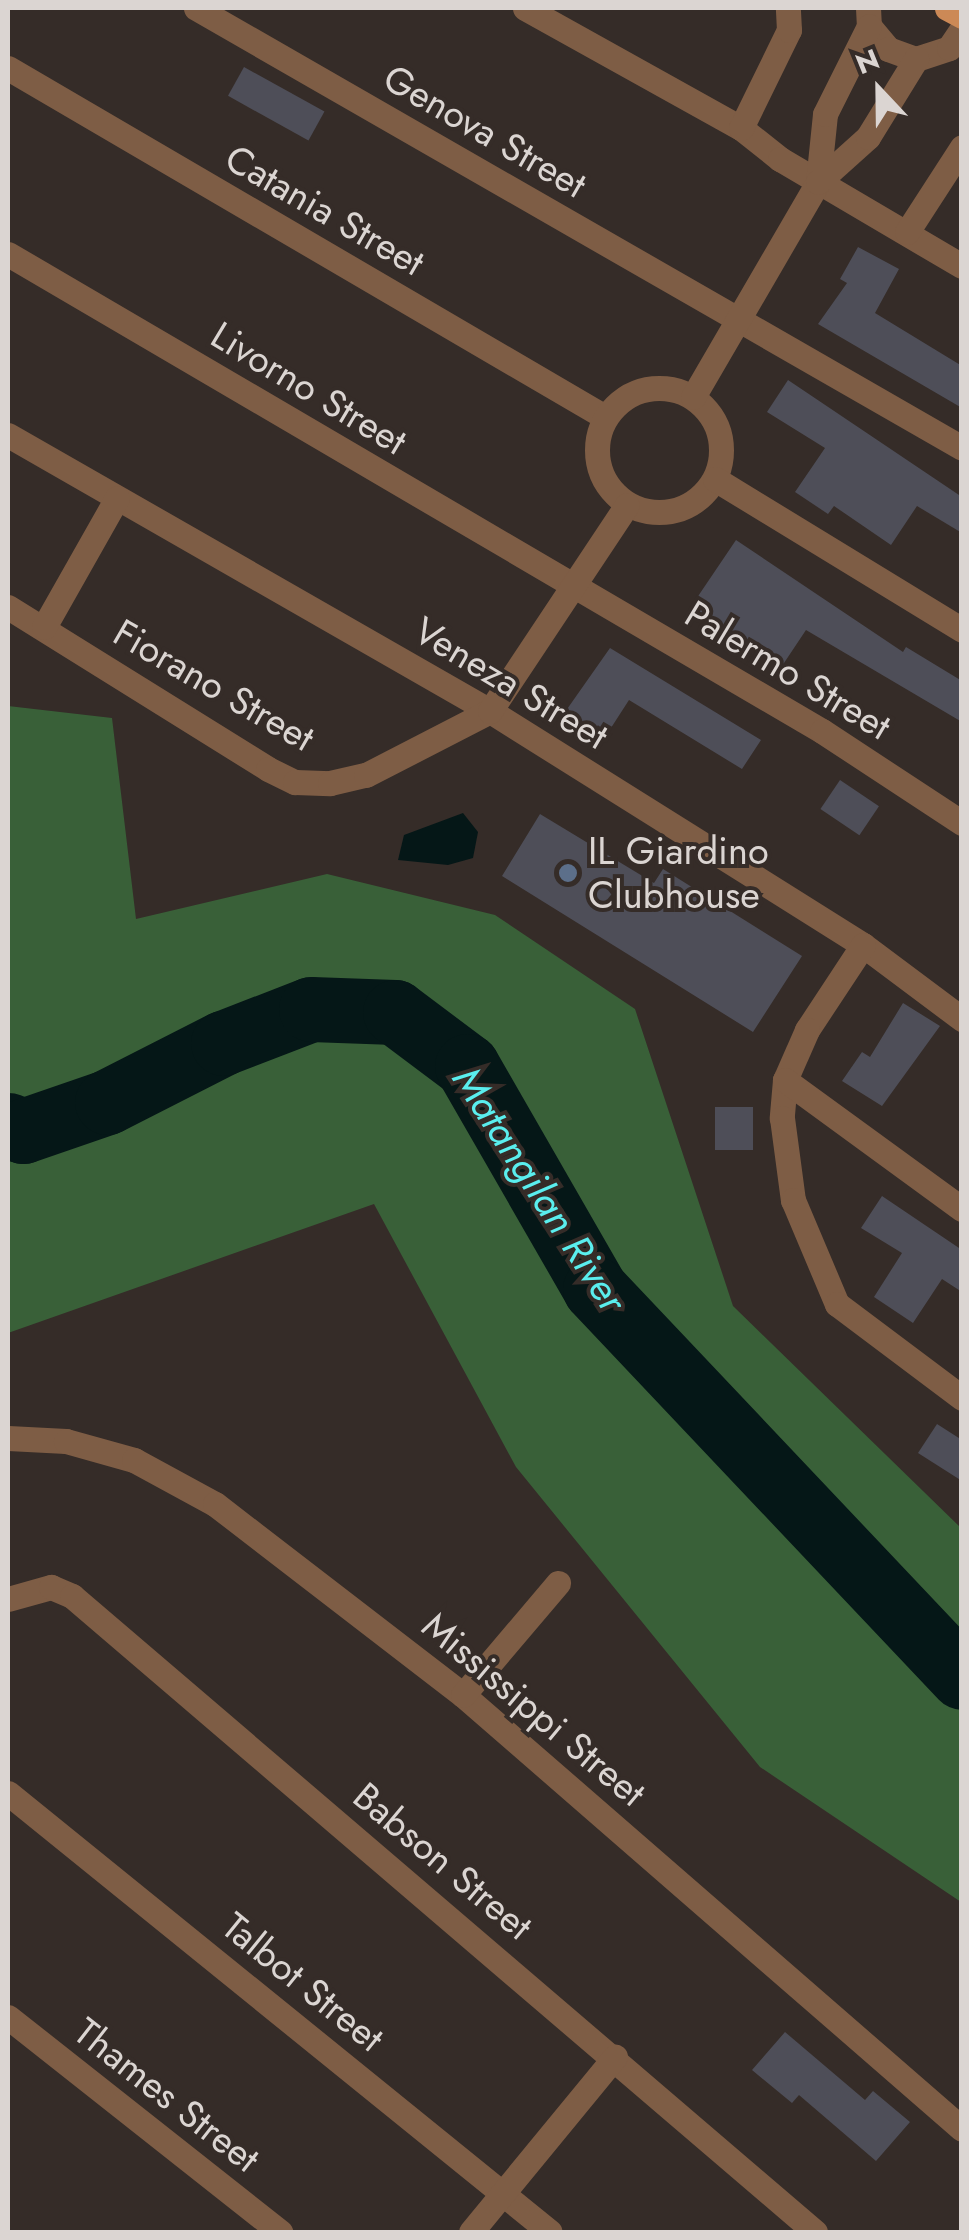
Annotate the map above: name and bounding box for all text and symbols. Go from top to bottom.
text: N [850,39,886,85]
north arrow [829,40,929,140]
street label: Genova Street [376,55,594,207]
street label: Catania Street [218,135,432,285]
street label: Livorno Street [203,312,415,464]
street label: Palermo Street [677,591,899,749]
street label: Veneza Street [406,607,616,759]
street label: Fiorano Street [106,609,322,761]
place label: IL Giardino Clubhouse [588,828,769,918]
marker: IL Giardino Clubhouse [557,862,579,884]
water label: Matangilan River [443,1057,637,1321]
street label: Mississippi Street [413,1603,655,1815]
street label: Babson Street [344,1773,542,1949]
street label: Talbot Street [213,1903,393,2061]
street label: Thames Street [65,2009,269,2181]

